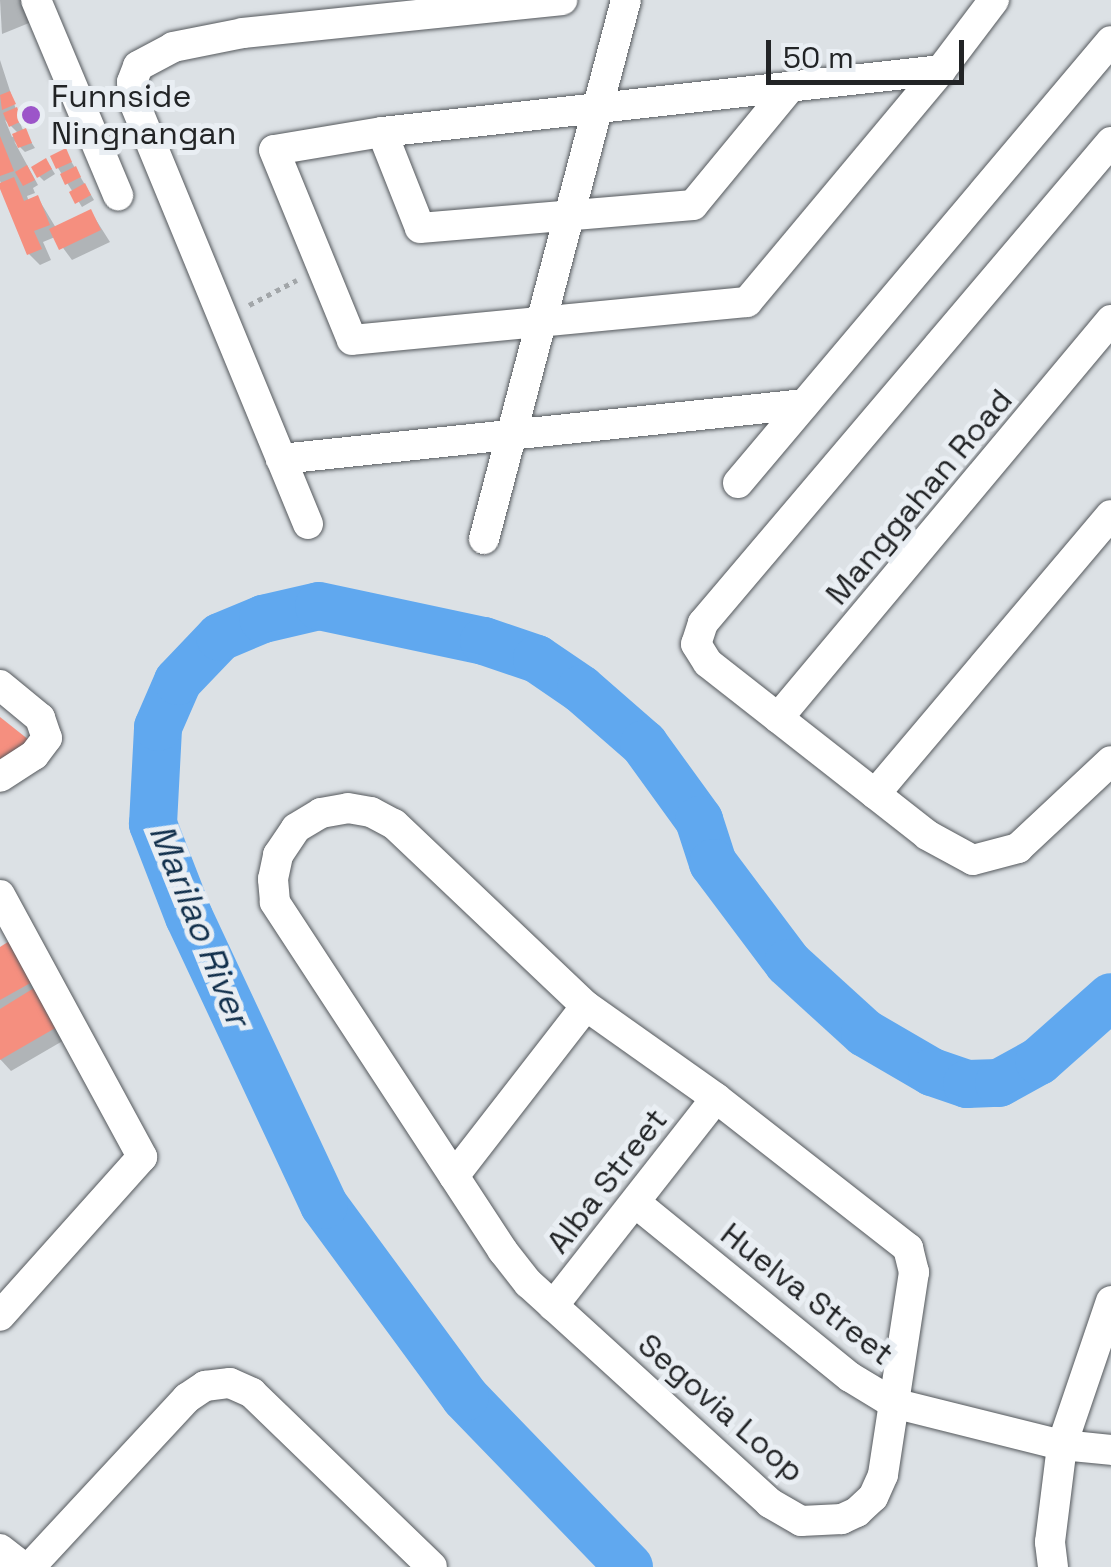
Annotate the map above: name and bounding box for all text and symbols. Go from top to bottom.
scale bar [771,20,968,82]
text: 50 m [783,38,854,77]
place label: Funnside Ningnangan [51,78,236,153]
marker: Funnside Ningnangan [20,104,42,126]
street label: Manggahan Road [818,381,1020,613]
water label: Marilao River [140,818,260,1032]
street label: Alba Street [539,1101,675,1261]
street label: Huelva Street [713,1215,901,1373]
street label: Segovia Loop [630,1325,812,1491]

